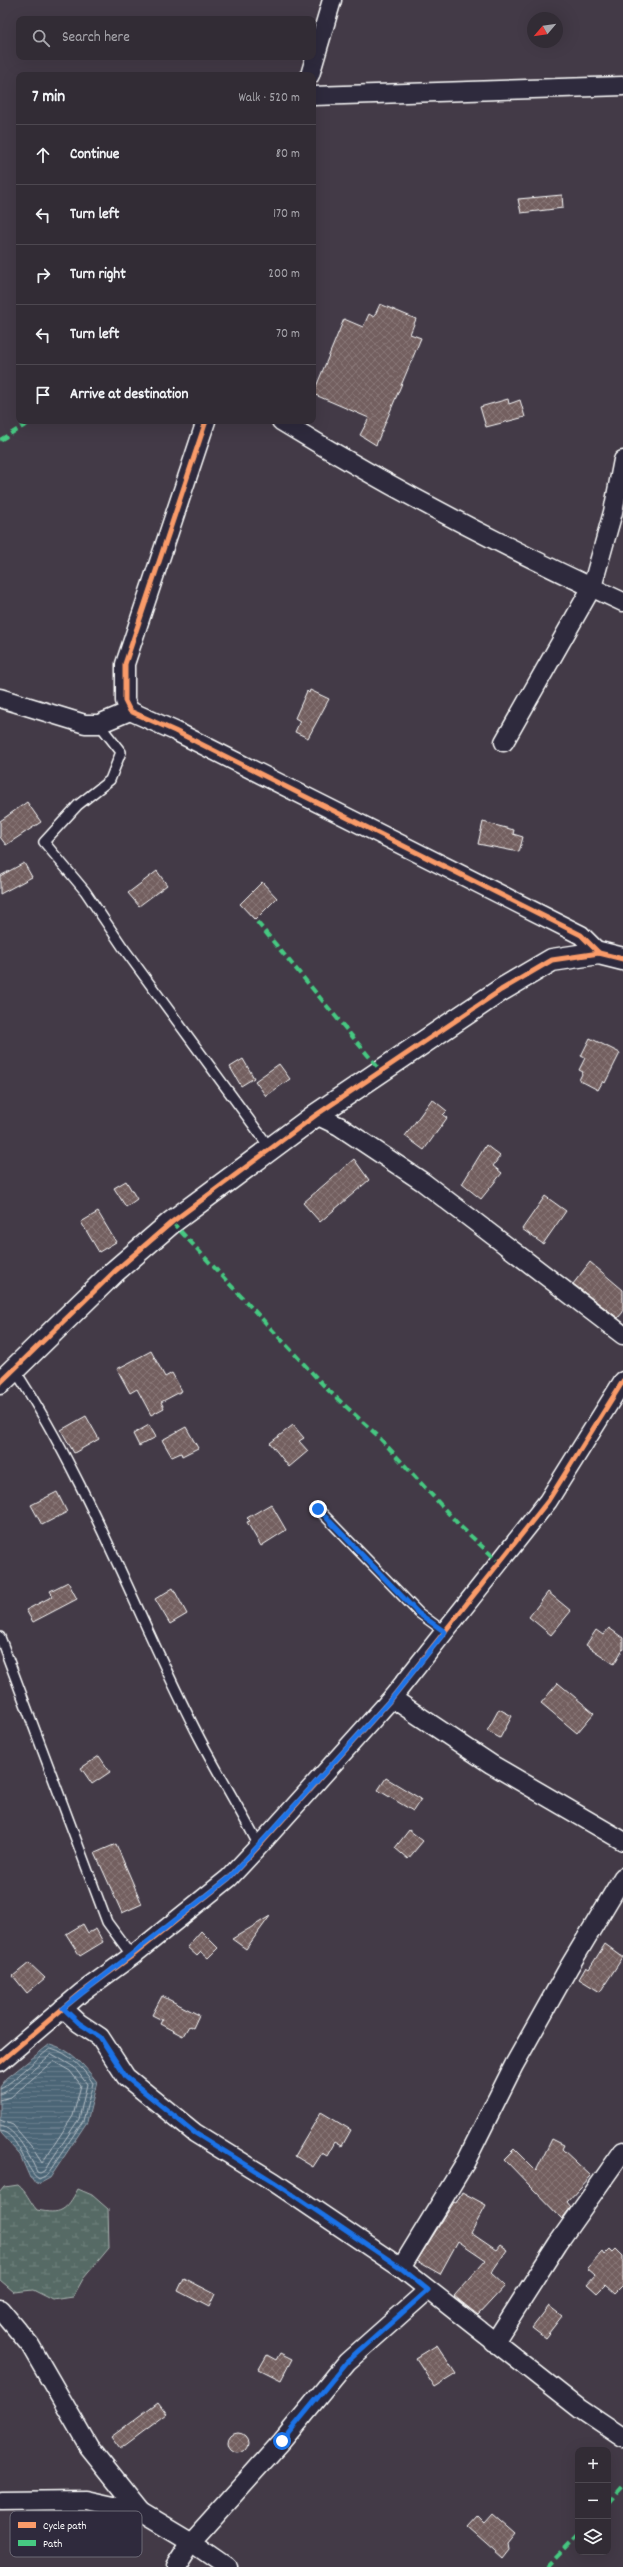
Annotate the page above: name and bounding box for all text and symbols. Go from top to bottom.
north arrow [527,12,563,48]
search box [16,16,316,60]
icon: search [30,27,52,49]
text: Search here [62,27,130,49]
text: 7 min [32,86,65,110]
text: Walk · 520 m [238,89,300,108]
icon: ahead [32,144,54,166]
text: Continue [70,144,119,166]
text: 80 m [276,145,300,164]
icon: left [32,204,54,226]
text: Turn left [70,204,119,226]
text: 170 m [273,205,300,224]
icon: right [32,264,54,286]
text: Turn right [70,264,126,286]
text: 200 m [268,265,300,284]
icon: left [32,324,54,346]
text: Turn left [70,324,119,346]
text: 70 m [276,325,300,344]
icon: arrive [32,384,54,406]
text: Arrive at destination [70,384,188,406]
route end [309,1500,327,1518]
route start [273,2432,291,2450]
map controls [575,2447,611,2555]
button: + [575,2447,611,2483]
button: − [575,2483,611,2519]
legend [10,2511,142,2557]
text: Cycle path [43,2519,87,2535]
button: layers [575,2519,611,2555]
text: Path [43,2537,62,2553]

